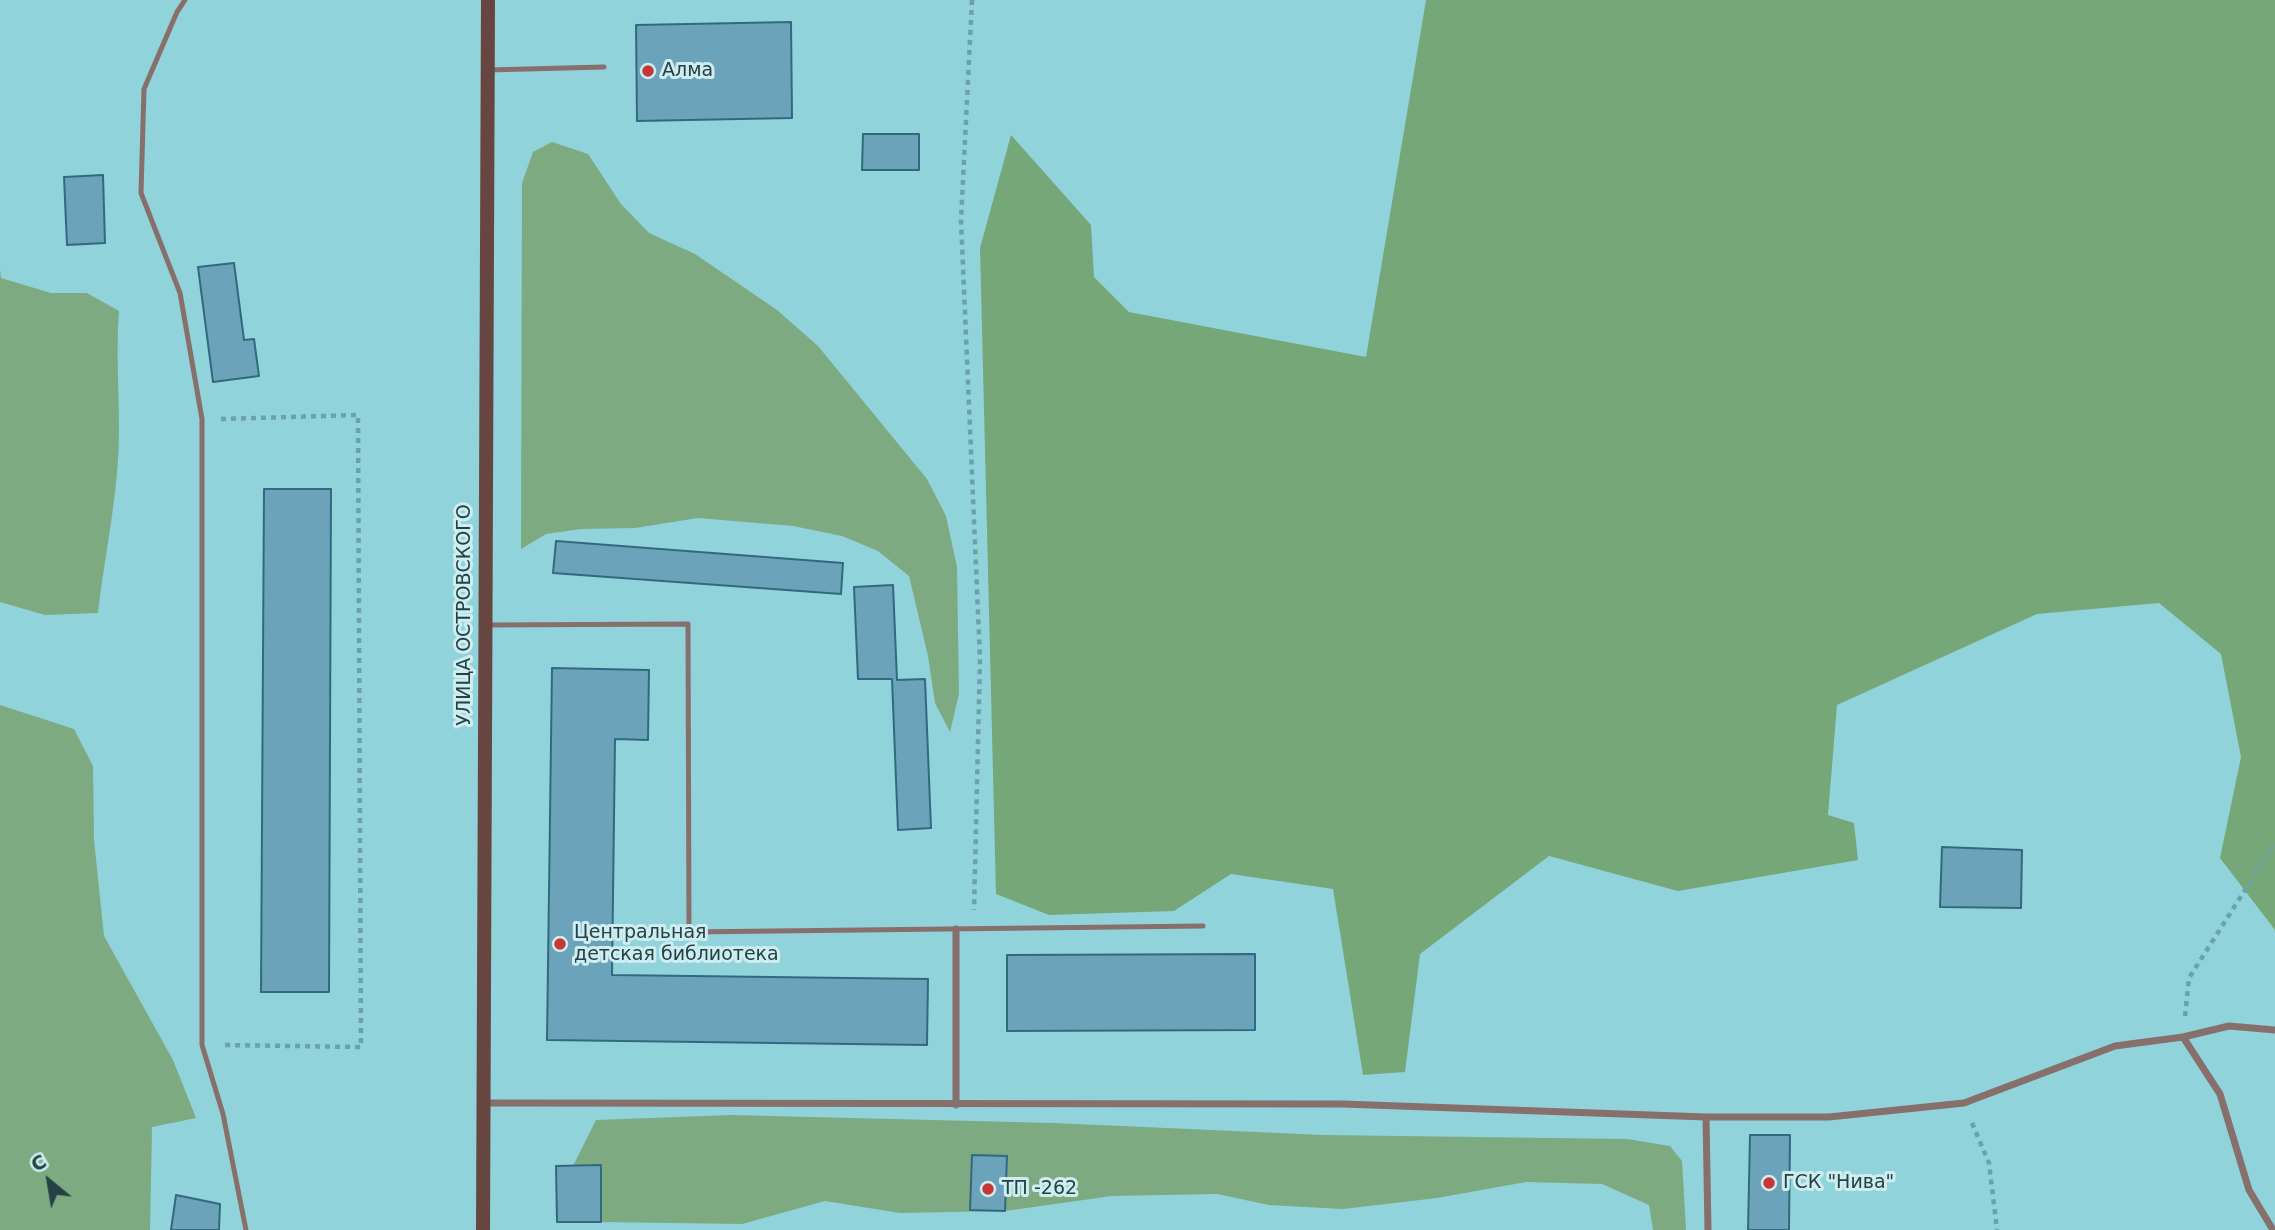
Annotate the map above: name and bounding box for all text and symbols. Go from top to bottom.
place label: Алма [662,60,713,82]
marker: Алма [640,63,656,79]
street label: УЛИЦА ОСТРОВСКОГО [454,504,476,726]
place label: Центральная детская библиотека [574,922,779,966]
marker: Центральная детская библиотека [552,936,568,952]
north arrow [14,1146,84,1216]
text: С [27,1150,50,1176]
place label: ГСК "Нива" [1783,1172,1894,1194]
marker: ГСК "Нива" [1761,1175,1777,1191]
place label: ТП -262 [1002,1178,1077,1200]
marker: ТП -262 [980,1181,996,1197]

